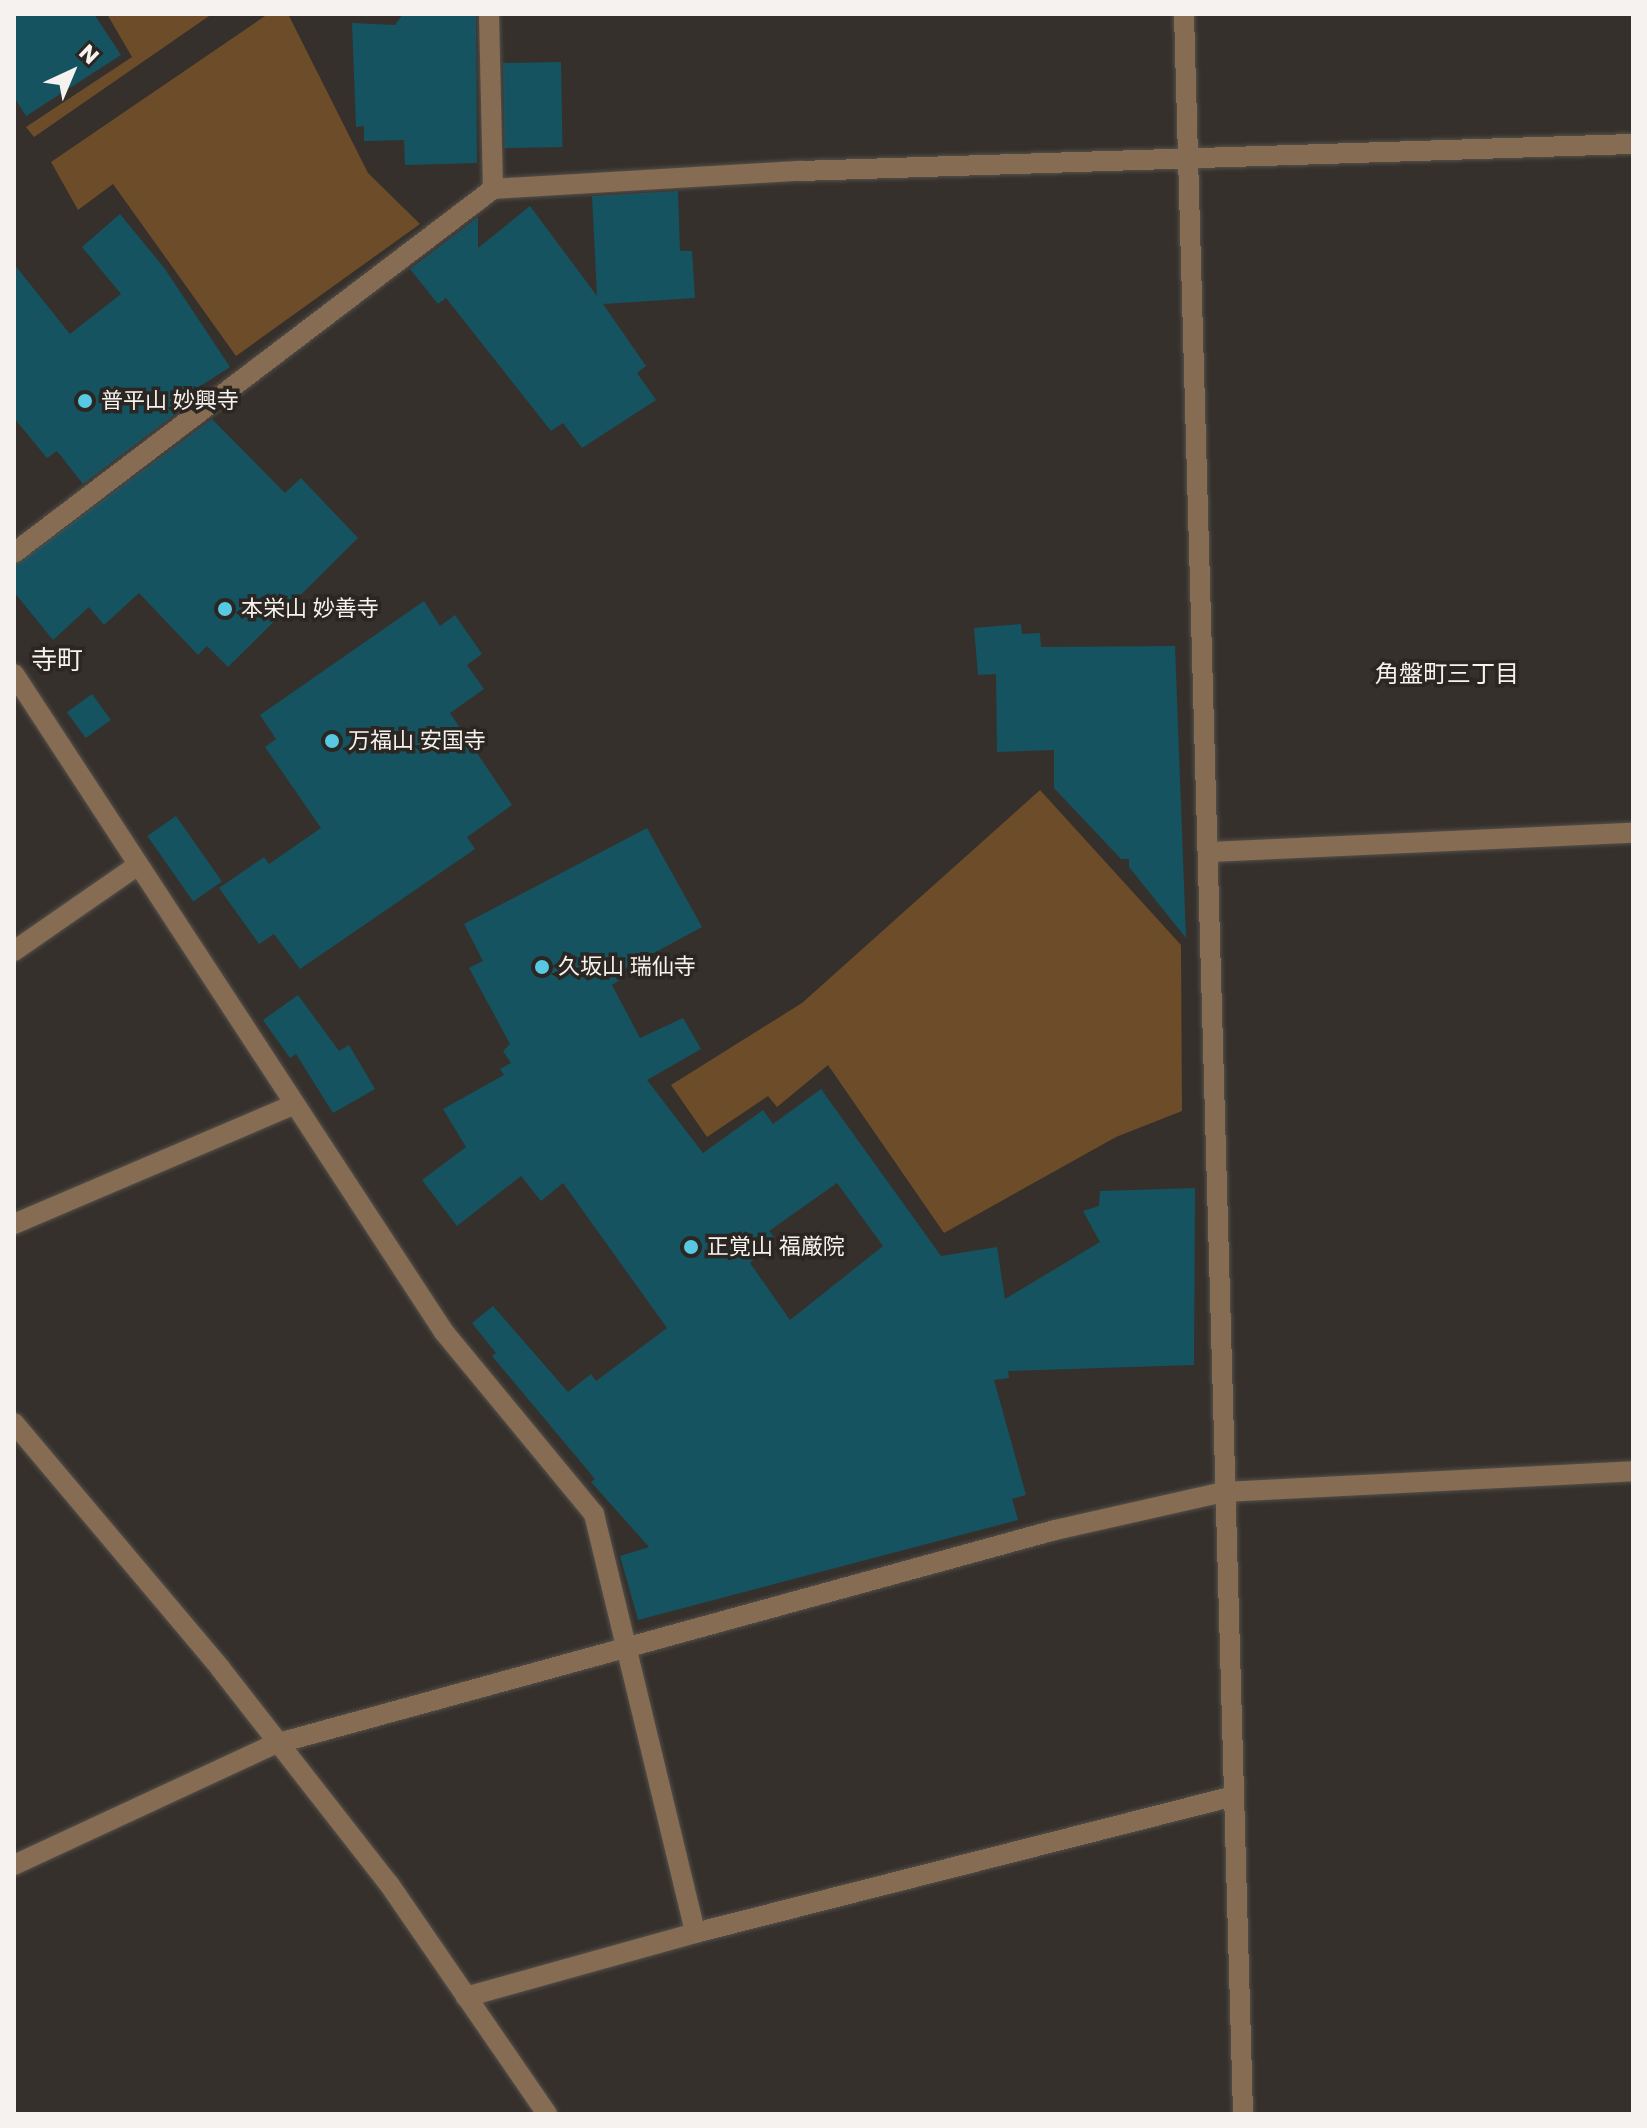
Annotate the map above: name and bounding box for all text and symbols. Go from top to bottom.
north arrow [32,32,112,112]
text: N [72,37,106,71]
place label: 普平山 妙興寺 [101,388,239,414]
marker: 普平山 妙興寺 [76,392,94,410]
place label: 本栄山 妙善寺 [241,596,379,622]
marker: 本栄山 妙善寺 [216,600,234,618]
district label: 寺町 [31,645,83,677]
district label: 角盤町三丁目 [1375,660,1519,688]
place label: 万福山 安国寺 [348,728,486,754]
marker: 万福山 安国寺 [323,732,341,750]
place label: 久坂山 瑞仙寺 [558,954,696,980]
marker: 久坂山 瑞仙寺 [533,958,551,976]
place label: 正覚山 福厳院 [707,1234,845,1260]
marker: 正覚山 福厳院 [682,1238,700,1256]

